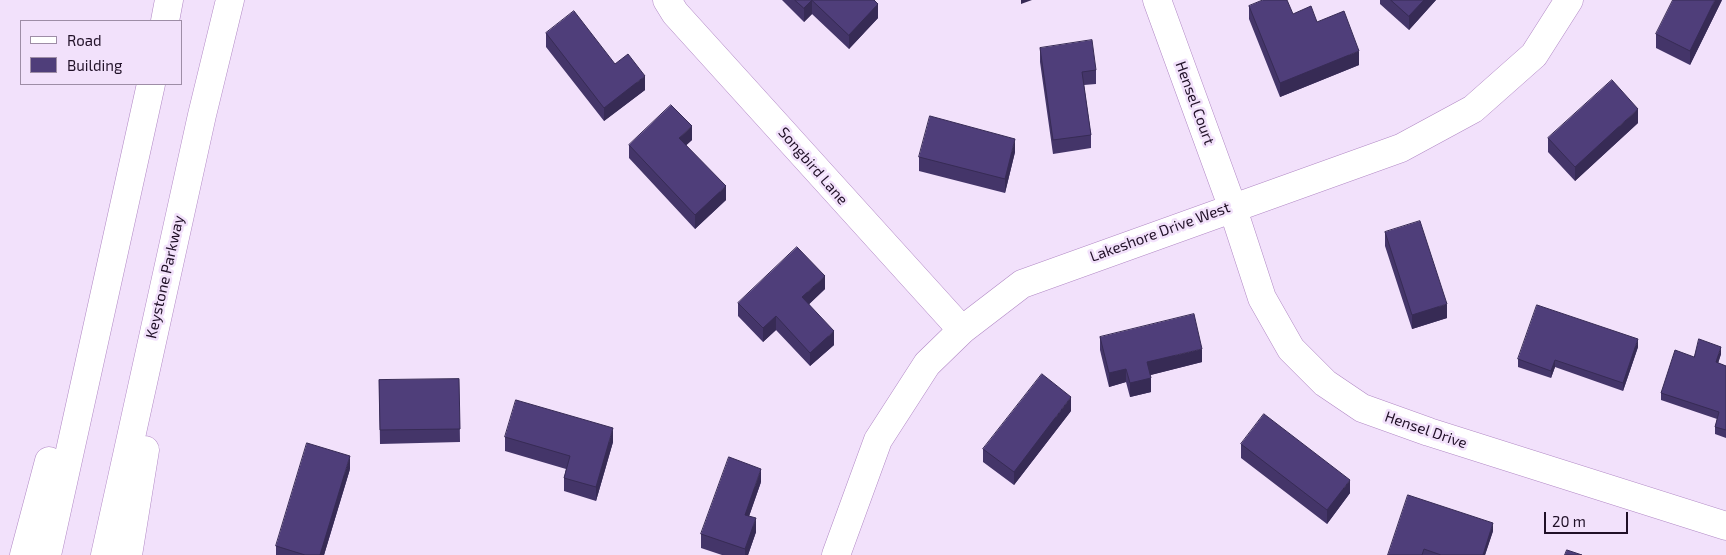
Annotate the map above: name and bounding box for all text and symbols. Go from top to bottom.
legend [20,20,182,85]
text: Road [67,31,102,49]
text: Building [67,56,122,74]
street label: Hensel Court [1172,59,1218,147]
street label: Songbird Lane [774,124,852,208]
street label: Lakeshore Drive West [1087,198,1233,266]
street label: Keystone Parkway [142,214,188,340]
street label: Hensel Drive [1382,408,1470,452]
scale bar [1546,502,1630,534]
text: 20 m [1552,512,1586,530]

